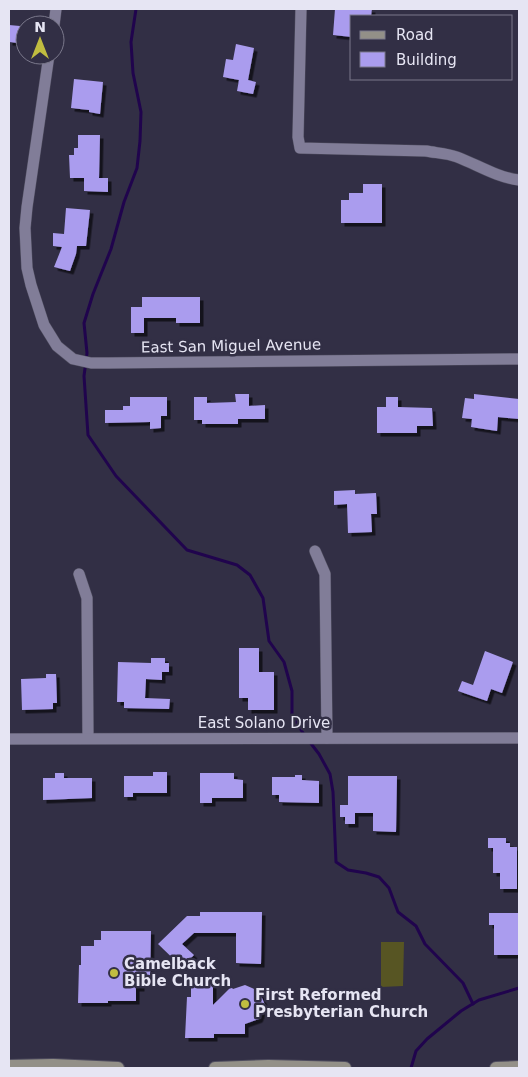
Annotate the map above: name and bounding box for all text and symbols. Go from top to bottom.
north arrow [15,15,65,65]
legend [350,15,513,80]
text: N [34,19,46,35]
text: Road [396,26,434,44]
text: Building [396,51,457,69]
street label: East San Miguel Avenue [141,335,321,357]
street label: East Solano Drive [198,714,330,732]
place label: Camelback Bible Church [124,955,231,990]
marker: Camelback Bible Church [108,967,120,979]
place label: First Reformed Presbyterian Church [255,986,428,1021]
marker: First Reformed Presbyterian Church [239,998,251,1010]

